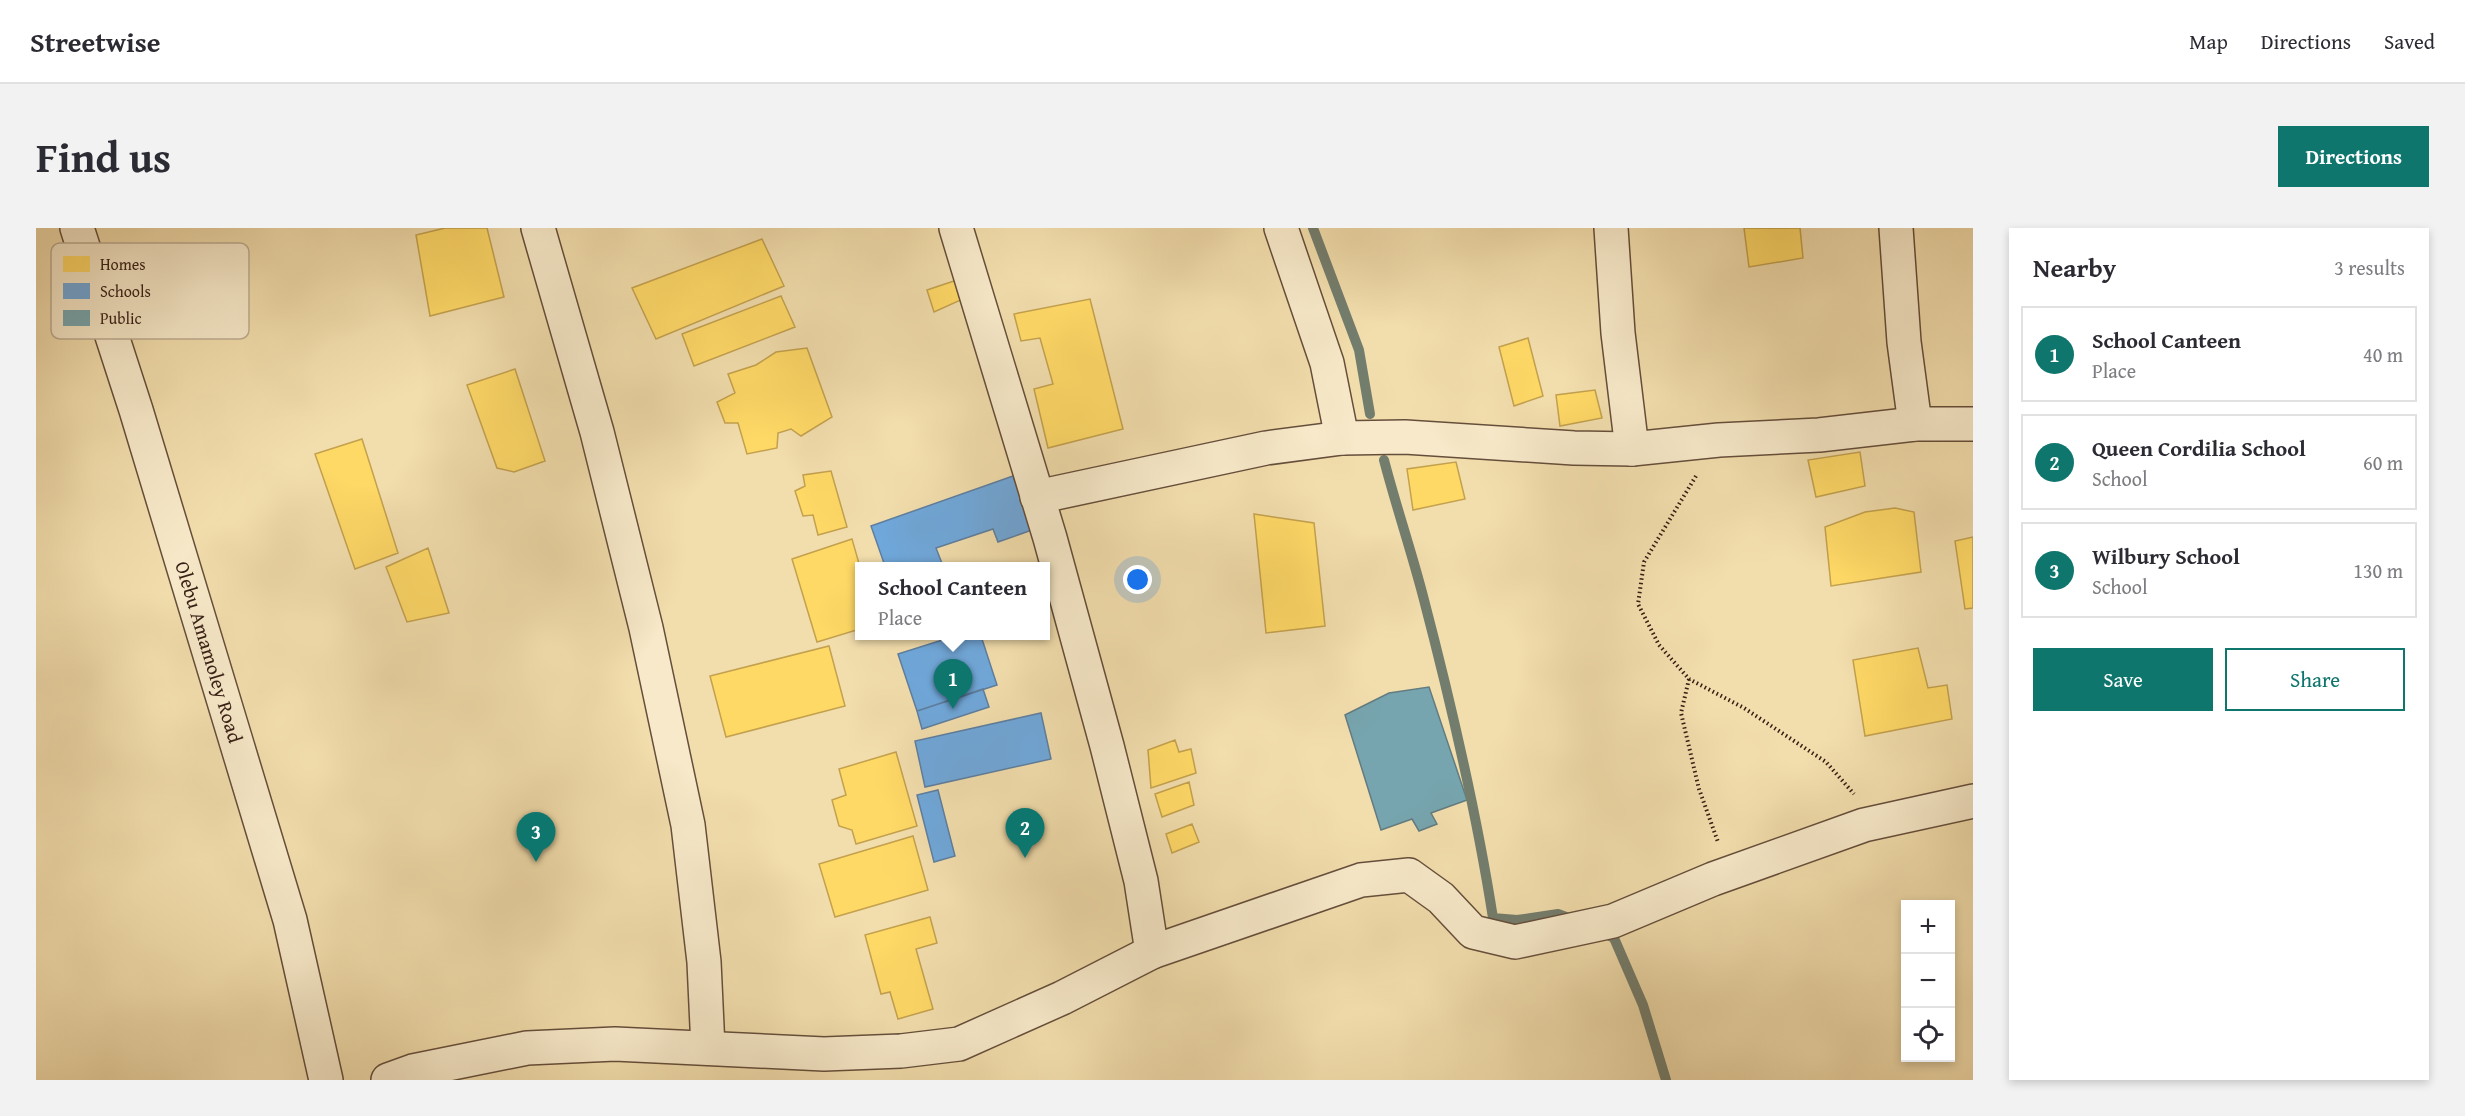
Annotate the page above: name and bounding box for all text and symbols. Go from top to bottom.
text: Streetwise [30,21,160,62]
text: Map [2189,26,2228,57]
text: Directions [2261,26,2351,57]
text: Saved [2384,26,2435,57]
text: Find us [36,126,171,187]
button: Directions [2278,126,2429,187]
legend [51,243,249,339]
text: Nearby [2033,248,2116,287]
text: Homes [100,252,146,276]
text: 3 results [2334,253,2405,282]
text: Schools [100,279,151,303]
text: Public [100,306,142,330]
text: School Canteen [2092,324,2241,356]
text: 1 [2049,340,2060,369]
text: 40 m [2363,340,2403,369]
text: Place [2092,356,2136,385]
text: Queen Cordilia School [2092,432,2306,464]
text: 2 [2049,448,2060,477]
text: 60 m [2363,448,2403,477]
text: School [2092,464,2148,493]
text: Wilbury School [2092,540,2240,572]
text: 3 [2049,556,2060,585]
text: 130 m [2353,556,2403,585]
street label: Olebu Amamoley Road [168,557,251,746]
popup [855,562,1050,640]
your location [1123,565,1152,594]
text: School Canteen [878,571,1027,603]
text: School [2092,572,2148,601]
text: Place [878,603,922,632]
button: Save [2033,648,2213,711]
button: Share [2225,648,2405,711]
pin: 1 [934,660,972,709]
pin: 2 [1006,808,1044,858]
pin: 3 [516,812,556,862]
map controls [1901,900,1955,1062]
button: + [1901,900,1955,954]
button: − [1901,954,1955,1008]
button: locate [1901,1008,1955,1062]

